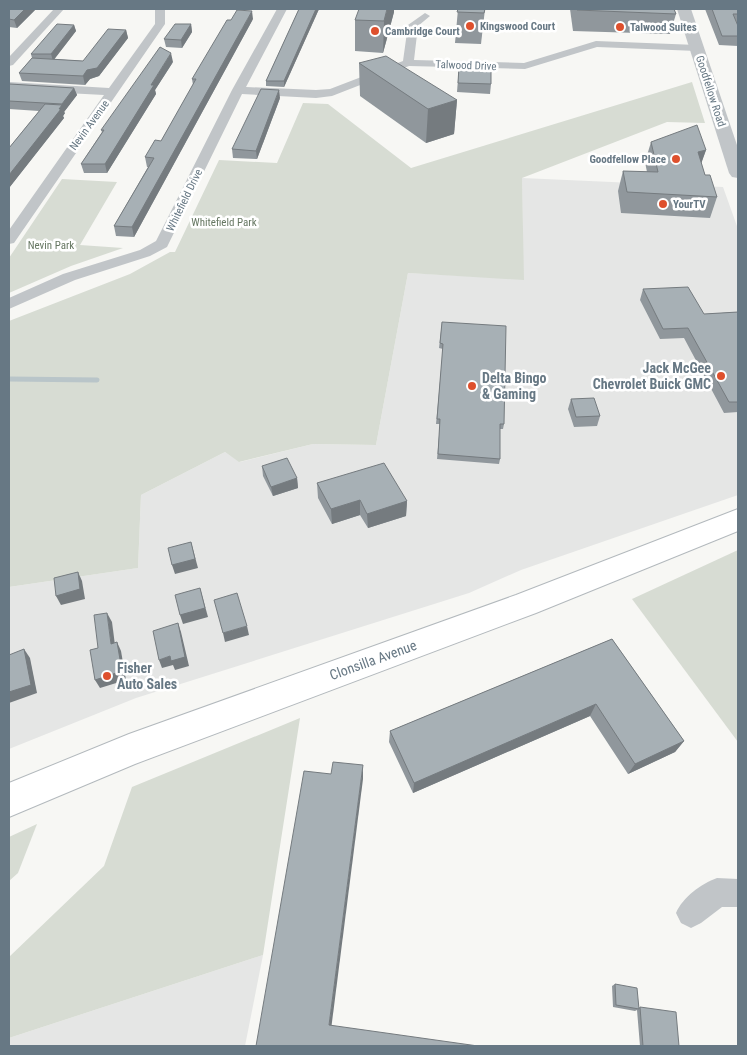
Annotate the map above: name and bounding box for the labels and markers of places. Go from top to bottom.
marker: Kingswood Court [464,20,476,32]
place label: Kingswood Court [480,20,556,33]
marker: Talwood Suites [614,21,626,33]
place label: Talwood Suites [630,21,697,34]
marker: Cambridge Court [369,25,381,37]
place label: Cambridge Court [385,25,460,38]
place label: Goodfellow Place [589,153,666,166]
marker: Goodfellow Place [670,153,682,165]
marker: YourTV [657,198,669,210]
place label: YourTV [673,198,706,211]
place label: Jack McGee Chevrolet Buick GMC [593,360,711,392]
place label: Delta Bingo & Gaming [482,370,547,402]
marker: Jack McGee Chevrolet Buick GMC [715,370,727,382]
marker: Delta Bingo & Gaming [466,380,478,392]
place label: Fisher Auto Sales [117,660,177,692]
marker: Fisher Auto Sales [101,670,113,682]

